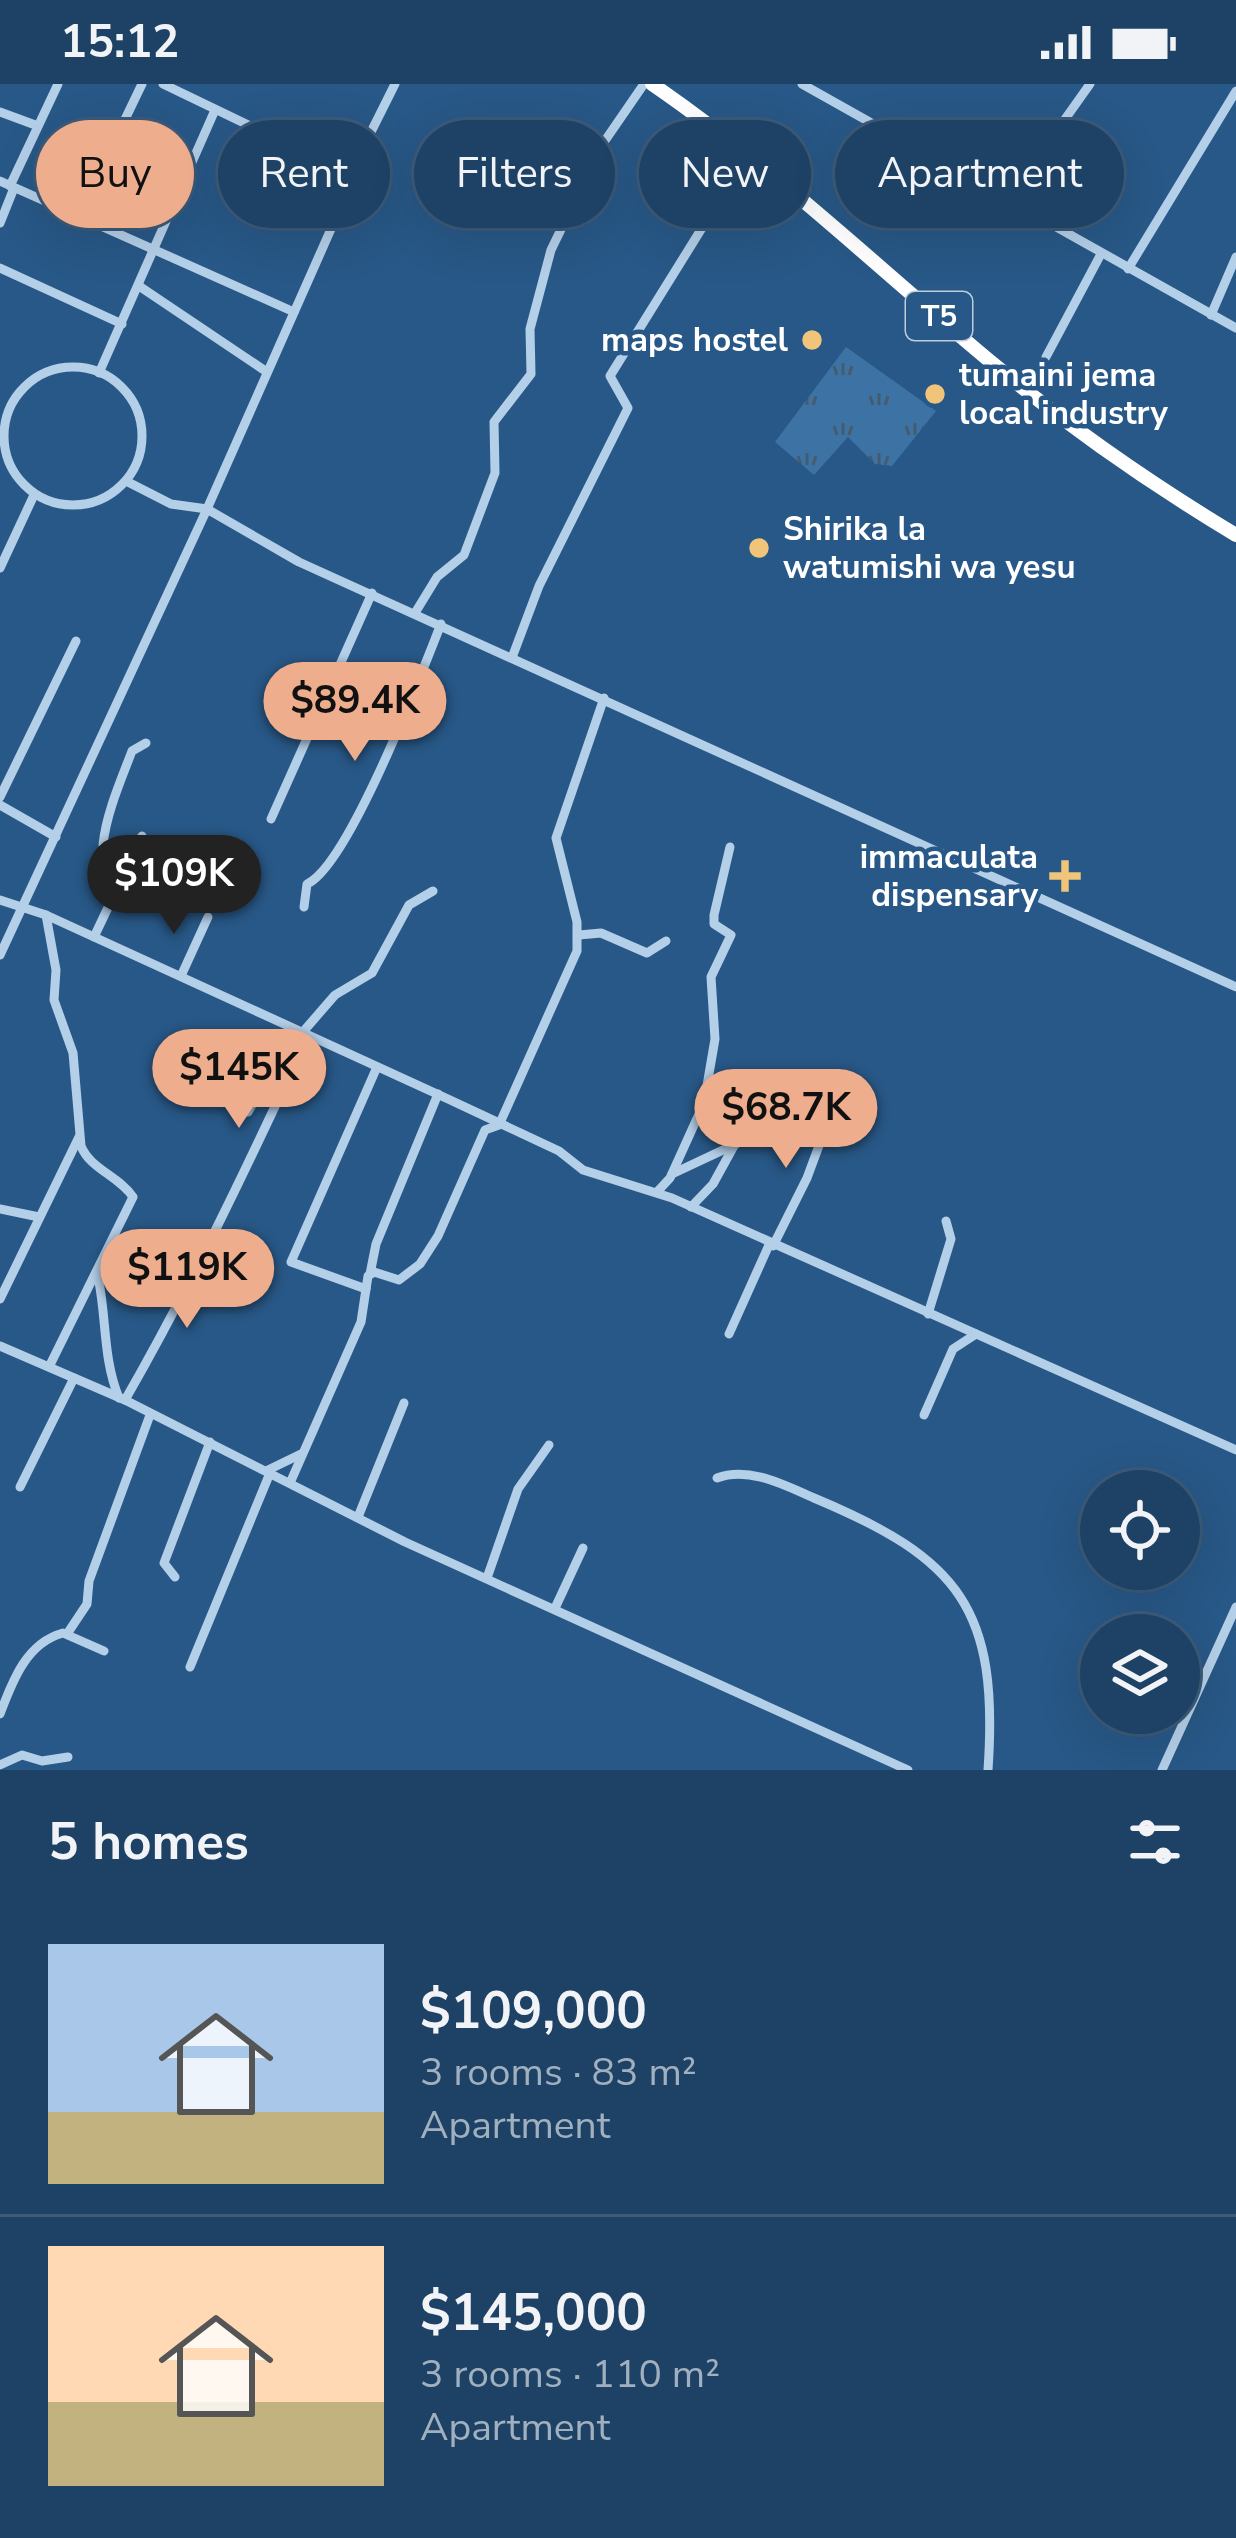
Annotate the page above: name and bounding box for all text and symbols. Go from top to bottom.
text: 15:12 [60,12,179,73]
chip: Buy [36,120,194,228]
chip: Rent [218,120,390,228]
chip: Filters [414,120,615,228]
chip: New [639,120,811,228]
chip: Apartment [835,120,1124,228]
road number: T5 [906,292,972,340]
place label: maps hostel [601,318,788,363]
marker: maps hostel [799,327,825,353]
place label: tumaini jema local industry [959,353,1168,436]
marker: tumaini jema local industry [922,381,948,407]
place label: Shirika la watumishi wa yesu [783,507,1076,590]
marker: Shirika la watumishi wa yesu [746,535,772,561]
pin: $89.4K [257,662,453,764]
text: $89.4K [290,674,420,727]
pin: $109K [90,835,258,937]
place label: immaculata dispensary [860,835,1039,918]
text: $109K [114,847,234,900]
marker: immaculata dispensary [1049,860,1081,892]
pin: $145K [155,1029,323,1131]
text: $145K [179,1041,299,1094]
pin: $68.7K [688,1069,884,1171]
text: $68.7K [721,1081,851,1134]
pin: $119K [103,1229,271,1331]
text: $119K [127,1241,247,1294]
map controls [1080,1470,1200,1734]
button: locate [1080,1470,1200,1590]
button: layers [1080,1614,1200,1734]
text: 5 homes [48,1807,249,1877]
icon: filters [1122,1809,1188,1875]
text: $109,000 [420,1976,647,2046]
icon: home [144,1992,288,2136]
text: 3 rooms · 83 m² [420,2046,697,2099]
text: Apartment [420,2099,610,2152]
text: $145,000 [420,2278,647,2348]
icon: home [144,2294,288,2438]
text: 3 rooms · 110 m² [420,2348,720,2401]
text: Apartment [420,2401,610,2454]

